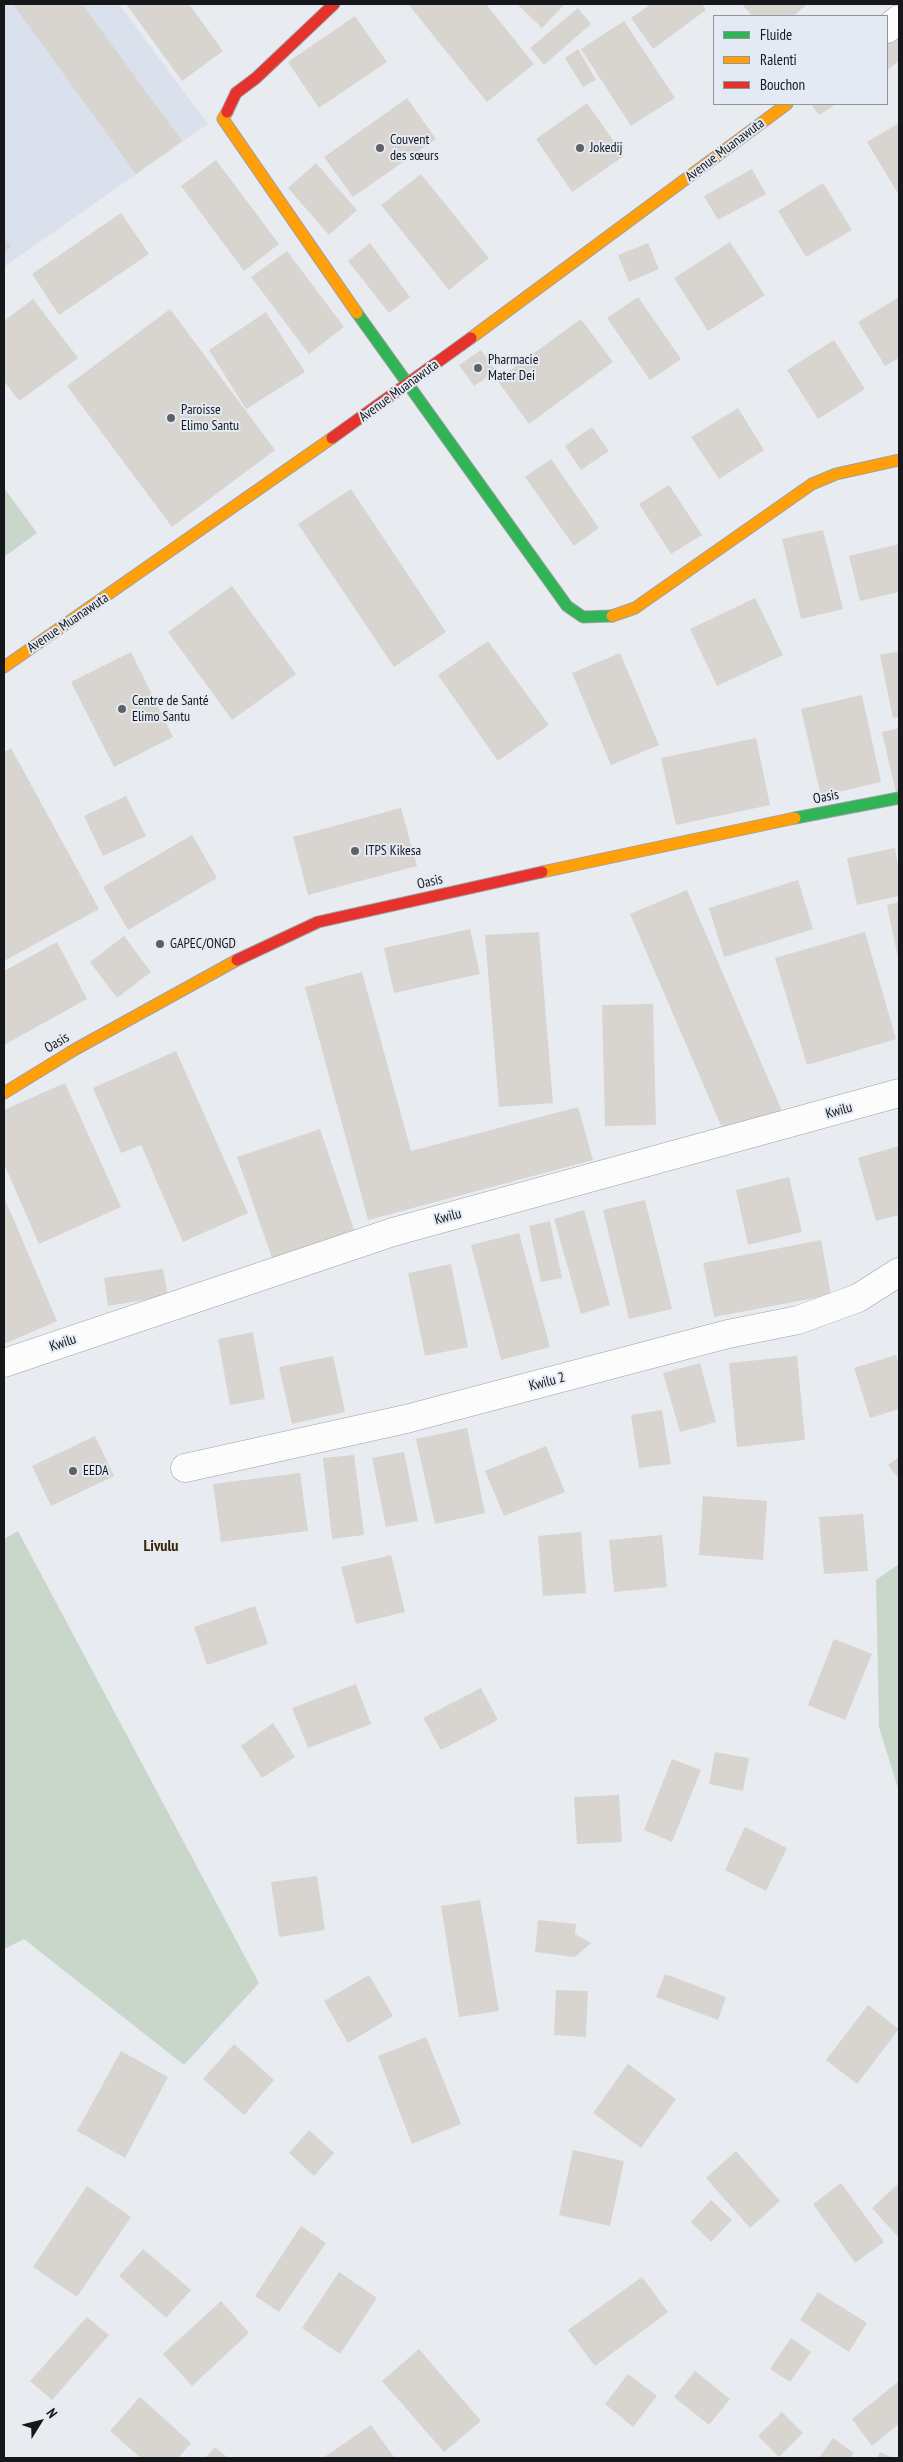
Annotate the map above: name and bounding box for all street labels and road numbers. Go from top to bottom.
street label: Avenue Muanawuta [682,115,768,185]
street label: Avenue Muanawuta [356,356,442,426]
street label: Avenue Muanawuta [24,590,112,656]
street label: Oasis [812,786,840,808]
street label: Oasis [416,871,444,893]
street label: Oasis [42,1029,72,1057]
street label: Kwilu [824,1099,854,1123]
street label: Kwilu [433,1205,463,1229]
street label: Kwilu [48,1331,78,1355]
street label: Kwilu 2 [527,1369,567,1395]

